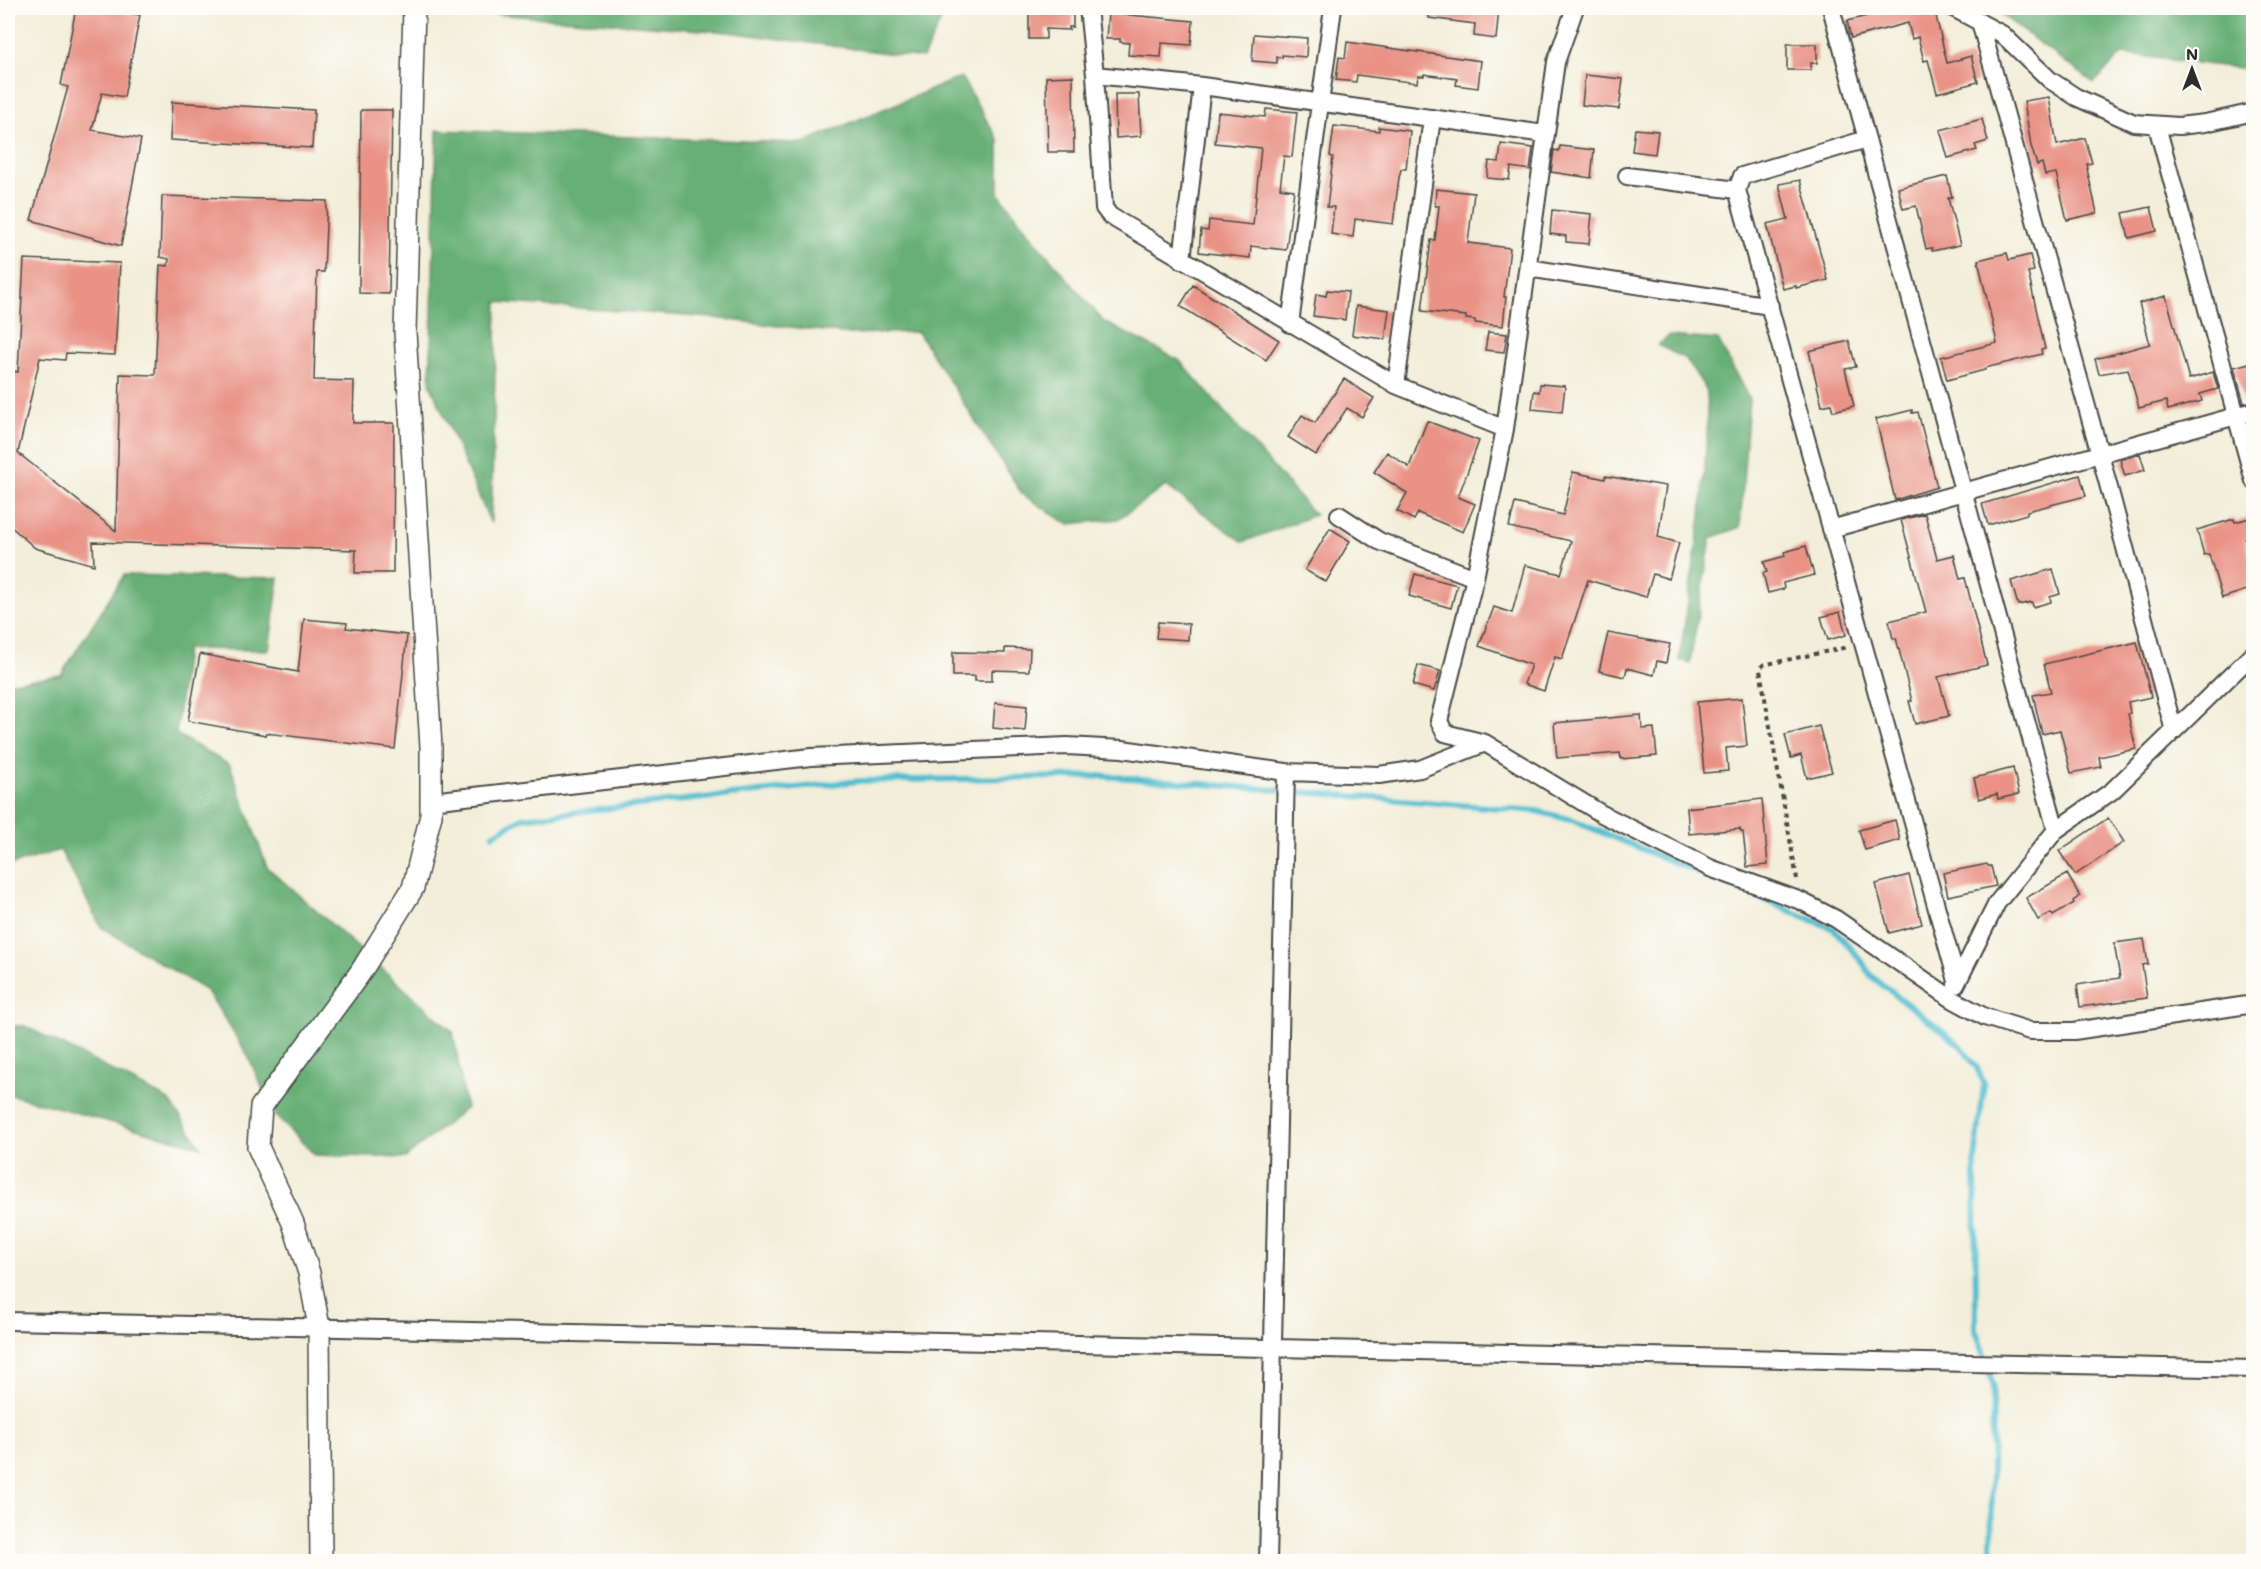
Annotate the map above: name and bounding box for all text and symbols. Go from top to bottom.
north arrow [2162,39,2222,99]
text: N [2186,43,2198,64]

